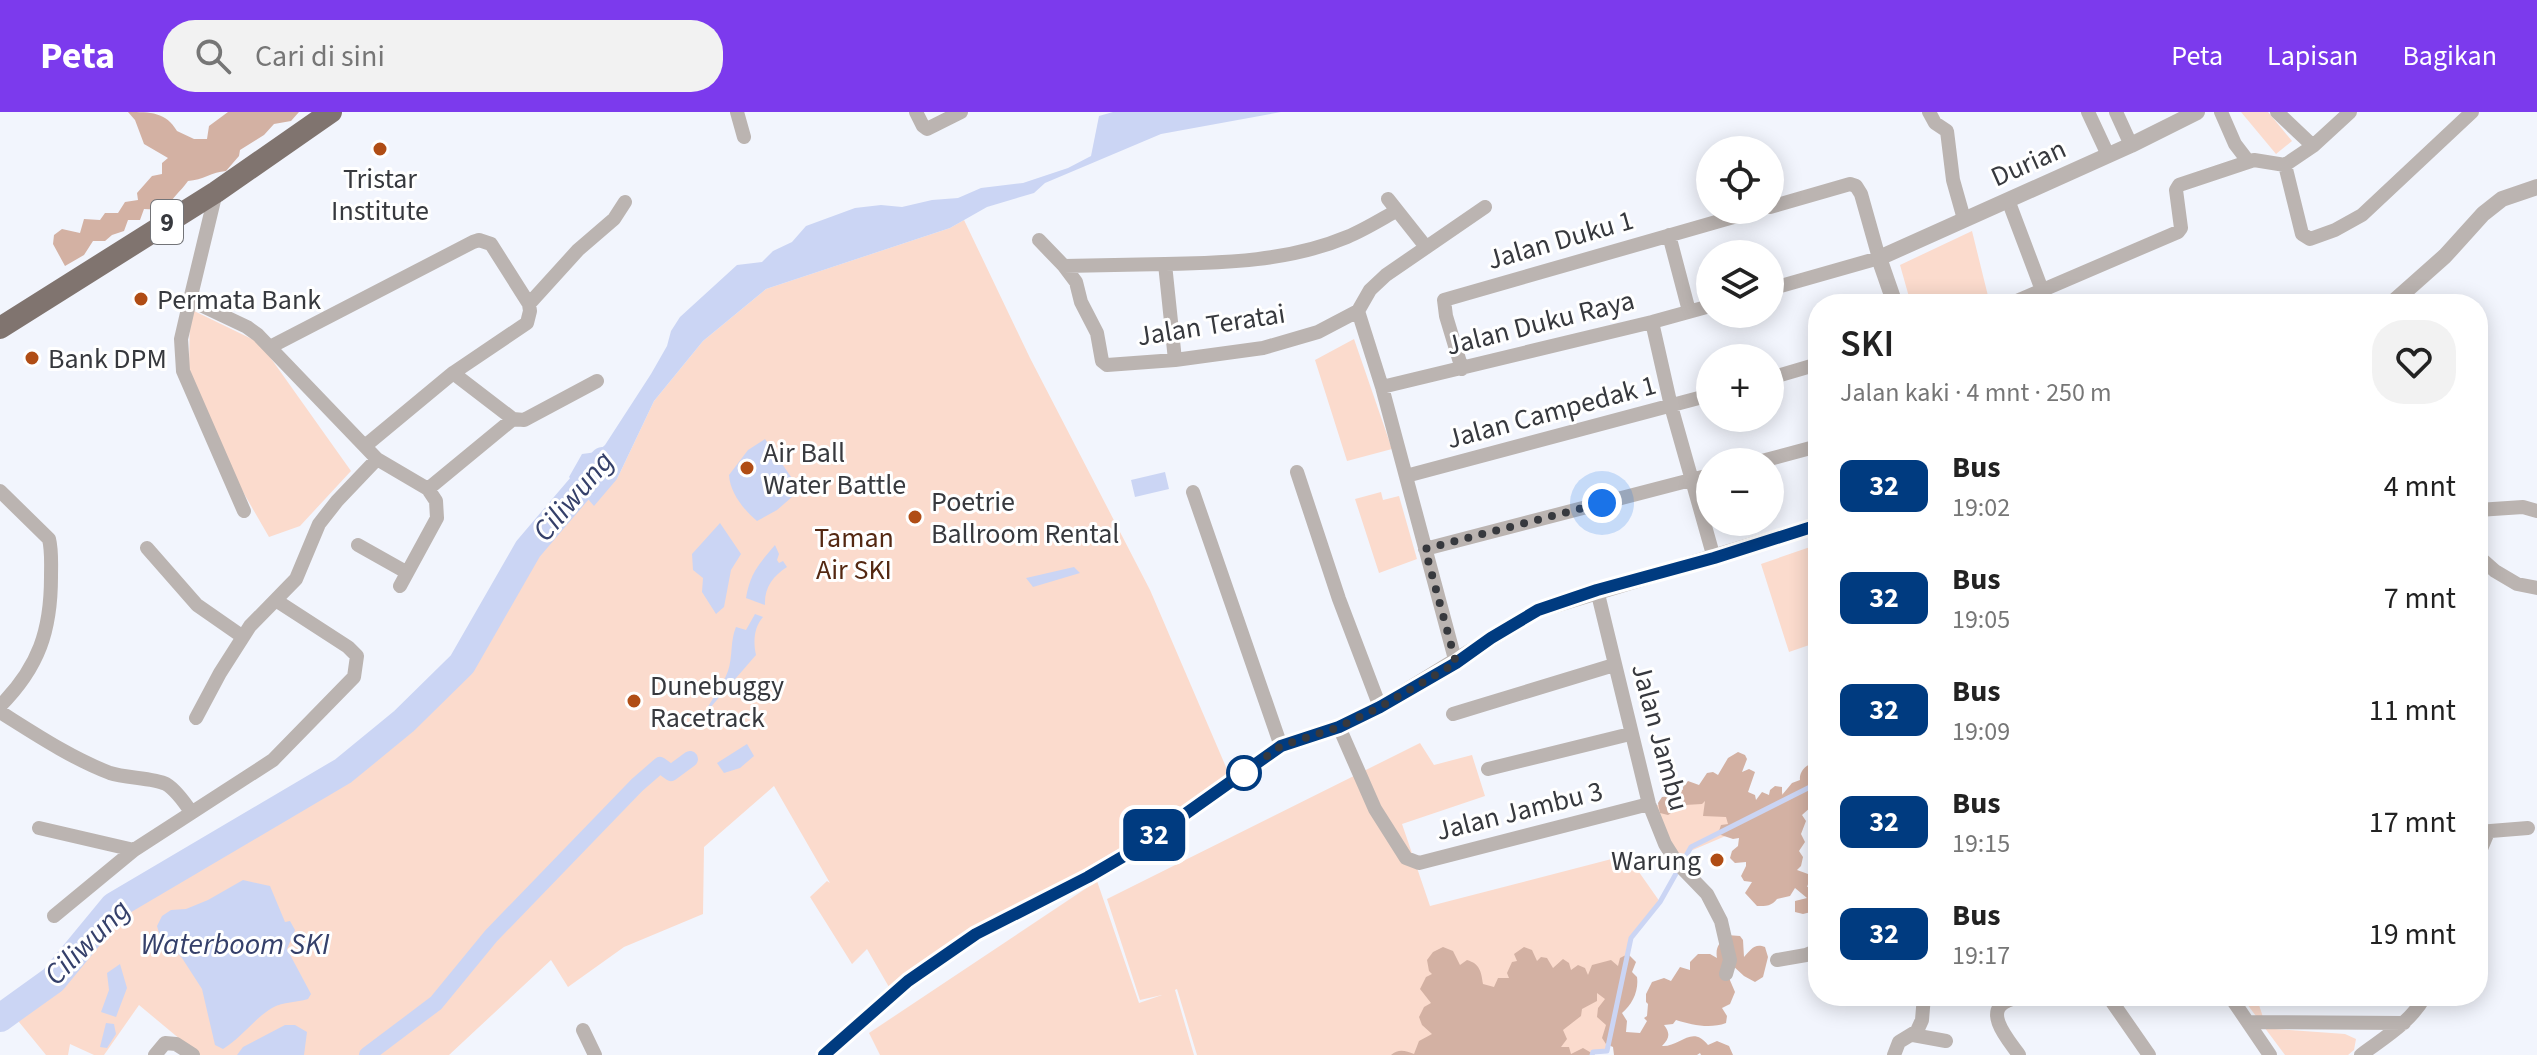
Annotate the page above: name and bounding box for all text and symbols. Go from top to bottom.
search box [163,20,723,92]
text: Peta [40,29,115,83]
icon: search [191,34,235,78]
text: Cari di sini [255,35,385,78]
text: Peta [2171,36,2223,76]
text: Lapisan [2267,36,2358,76]
text: Bagikan [2402,36,2497,76]
street label: Durian [1984,129,2072,197]
map controls [1696,136,1784,536]
button: locate [1696,136,1784,224]
marker: Tristar Institute [371,140,389,158]
place label: Tristar Institute [331,159,429,231]
road number: 9 [151,200,183,244]
street label: Jalan Duku 1 [1482,200,1638,280]
button: layers [1696,240,1784,328]
place label: Permata Bank [157,280,321,320]
street label: Jalan Duku Raya [1442,280,1639,366]
marker: Permata Bank [132,290,150,308]
street label: Jalan Teratai [1134,294,1288,356]
text: SKI [1840,317,1894,371]
button: heart [2372,320,2456,404]
place label: Bank DPM [48,339,167,379]
button: + [1696,344,1784,432]
marker: Bank DPM [23,349,41,367]
street label: Jalan Campedak 1 [1442,365,1660,459]
text: Jalan kaki · 4 mnt · 250 m [1840,374,2112,411]
place label: Air Ball Water Battle [763,433,906,505]
water label: Ciliwung [523,442,624,551]
text: Bus [1952,446,2000,489]
button: − [1696,448,1784,536]
marker: Air Ball Water Battle [738,459,756,477]
text: 4 mnt [2384,465,2456,508]
text: 32 [1869,466,1899,506]
place label: Poetrie Ballroom Rental [931,482,1119,554]
your location [1582,483,1622,523]
text: 19:02 [1952,489,2010,526]
marker: Poetrie Ballroom Rental [906,508,924,526]
park label: Taman Air SKI [814,518,894,590]
text: Bus [1952,558,2000,601]
text: 7 mnt [2384,577,2456,620]
text: 32 [1869,578,1899,618]
text: 19:05 [1952,601,2010,638]
street label: Jalan Jambu [1621,659,1699,815]
place label: Dunebuggy Racetrack [650,666,784,738]
text: Bus [1952,670,2000,713]
text: 11 mnt [2369,689,2456,732]
text: 32 [1869,690,1899,730]
marker: Dunebuggy Racetrack [625,692,643,710]
text: 19:09 [1952,713,2010,750]
unlabelled marker [1227,756,1261,790]
street label: Jalan Jambu 3 [1432,771,1607,851]
text: Bus [1952,782,2000,825]
text: 17 mnt [2369,801,2456,844]
text: 32 [1869,802,1899,842]
line badge: 32 [1118,809,1190,861]
text: 32 [1139,815,1169,855]
text: 19:15 [1952,825,2010,862]
place label: Warung [1611,841,1701,881]
marker: Warung [1708,851,1726,869]
water label: Ciliwung [34,889,140,995]
text: Bus [1952,894,2000,937]
text: 19 mnt [2369,913,2456,956]
text: 32 [1869,914,1899,954]
water label: Waterboom SKI [141,923,330,966]
text: 19:17 [1952,937,2010,974]

